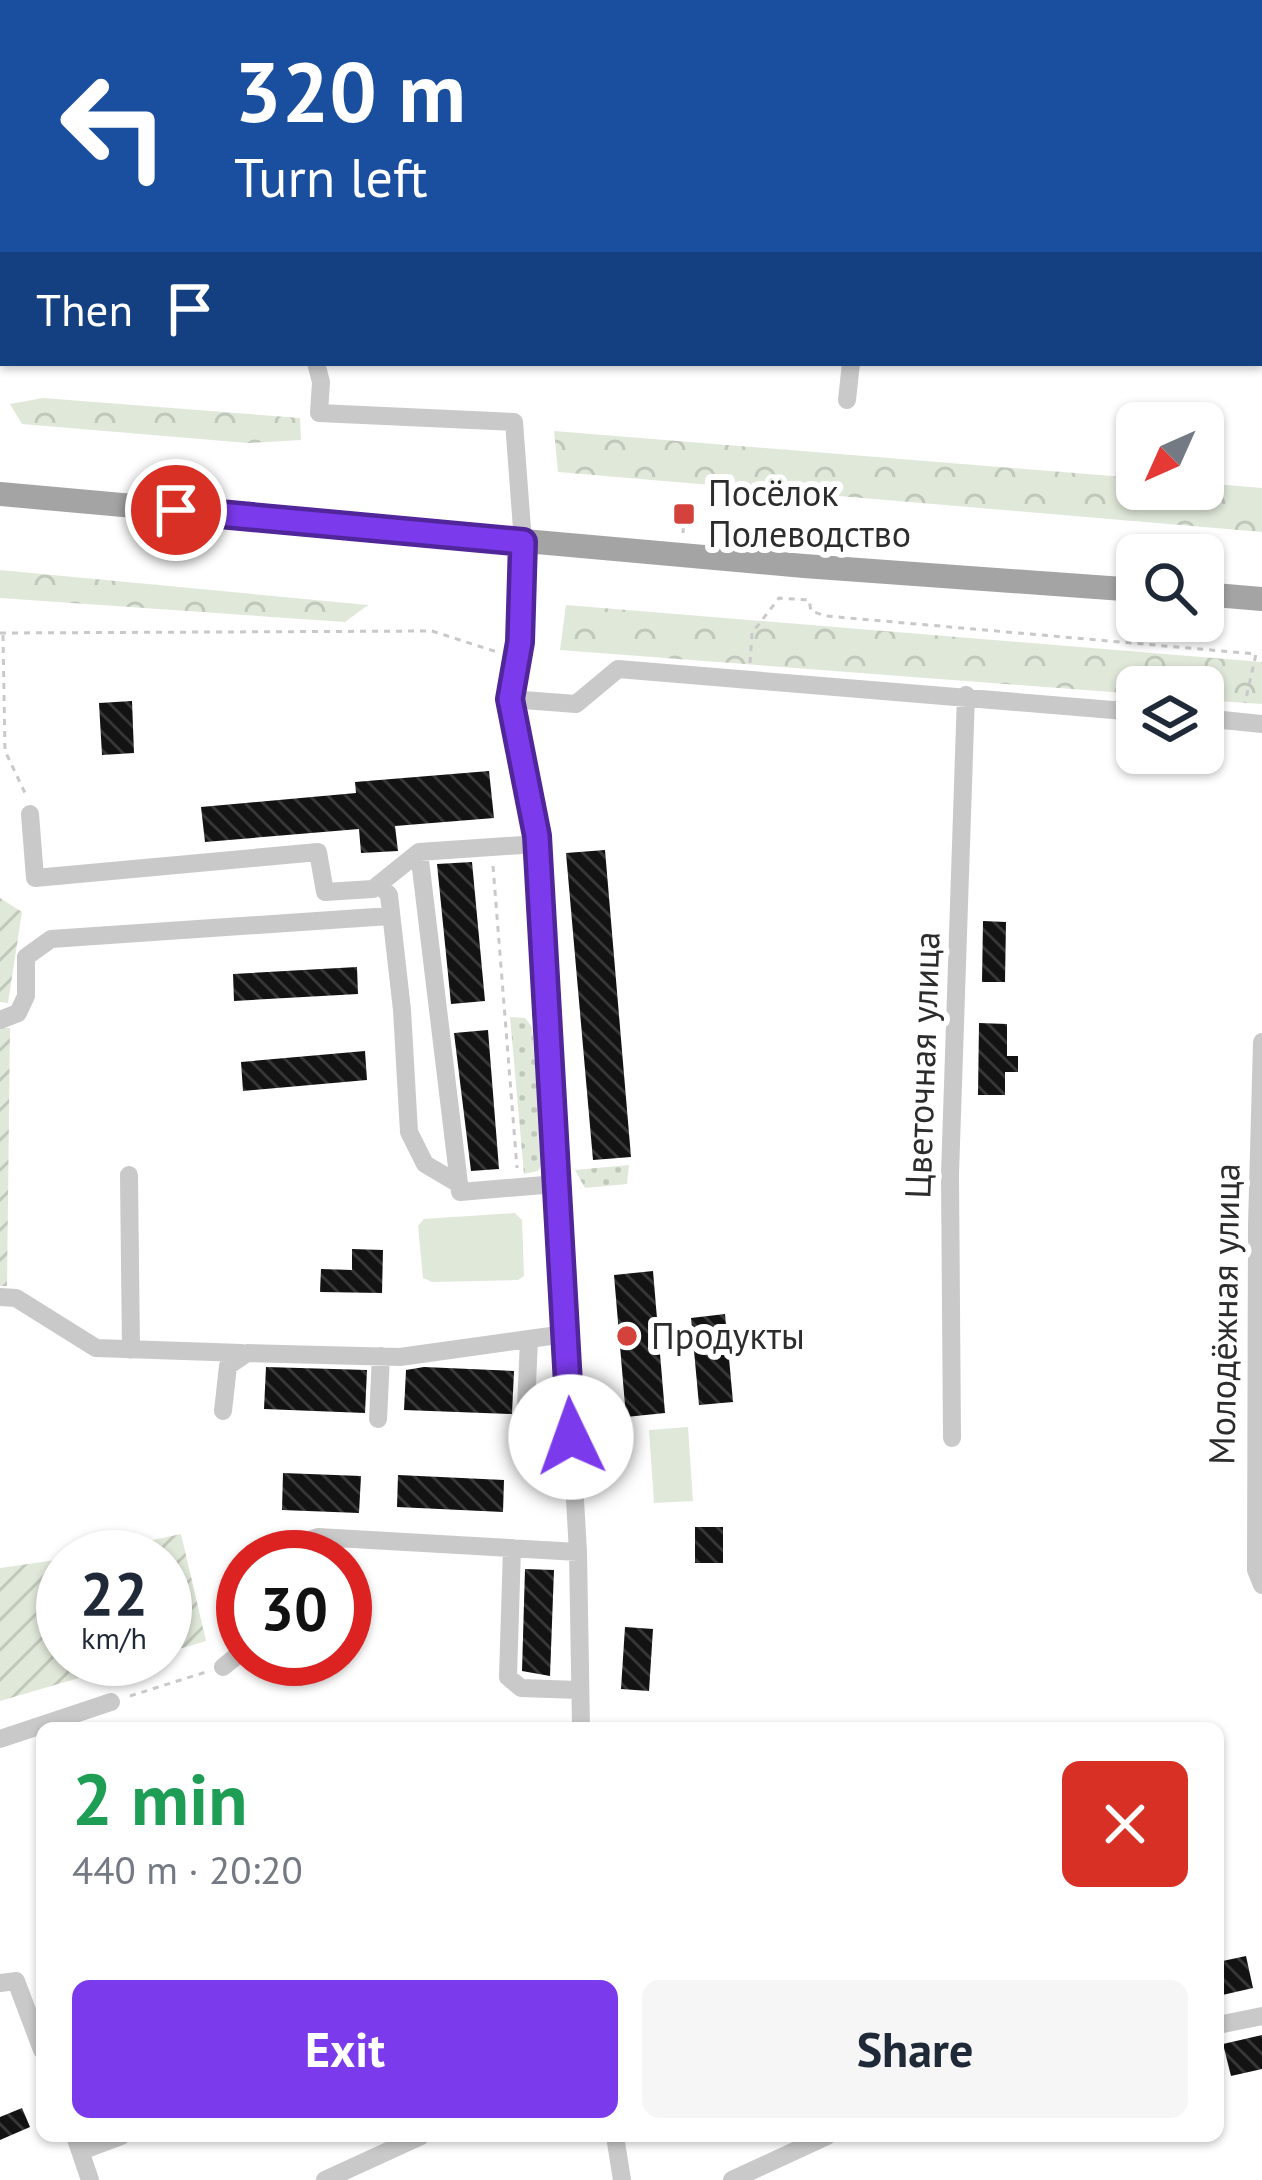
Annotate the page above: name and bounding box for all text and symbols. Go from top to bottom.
text: 320 m [234,36,466,145]
icon: left [36,48,192,204]
text: Turn left [234,142,428,212]
icon: arrive [157,276,223,342]
text: Then [36,280,133,338]
north arrow [1116,402,1224,510]
map controls [1116,402,1224,774]
pin [125,459,227,561]
place label: Посёлок Полеводство [708,469,911,557]
icon: arrive [143,477,209,543]
marker: Посёлок Полеводство [671,501,697,527]
button: search [1116,534,1224,642]
button: layers [1116,666,1224,774]
street label: Цветочная улица [893,931,950,1199]
street label: Молодёжная улица [1197,1163,1250,1465]
place label: Продукты [651,1312,805,1359]
marker: Продукты [614,1323,640,1349]
position arrow [508,1374,634,1500]
speed limit sign: 30 [216,1530,372,1686]
text: 22 [80,1554,148,1632]
text: km/h [81,1618,147,1657]
text: 2 min [72,1752,248,1845]
button: close [1062,1761,1188,1887]
text: 440 m · 20:20 [72,1844,303,1895]
button: Exit [72,1980,618,2118]
button: Share [642,1980,1188,2118]

